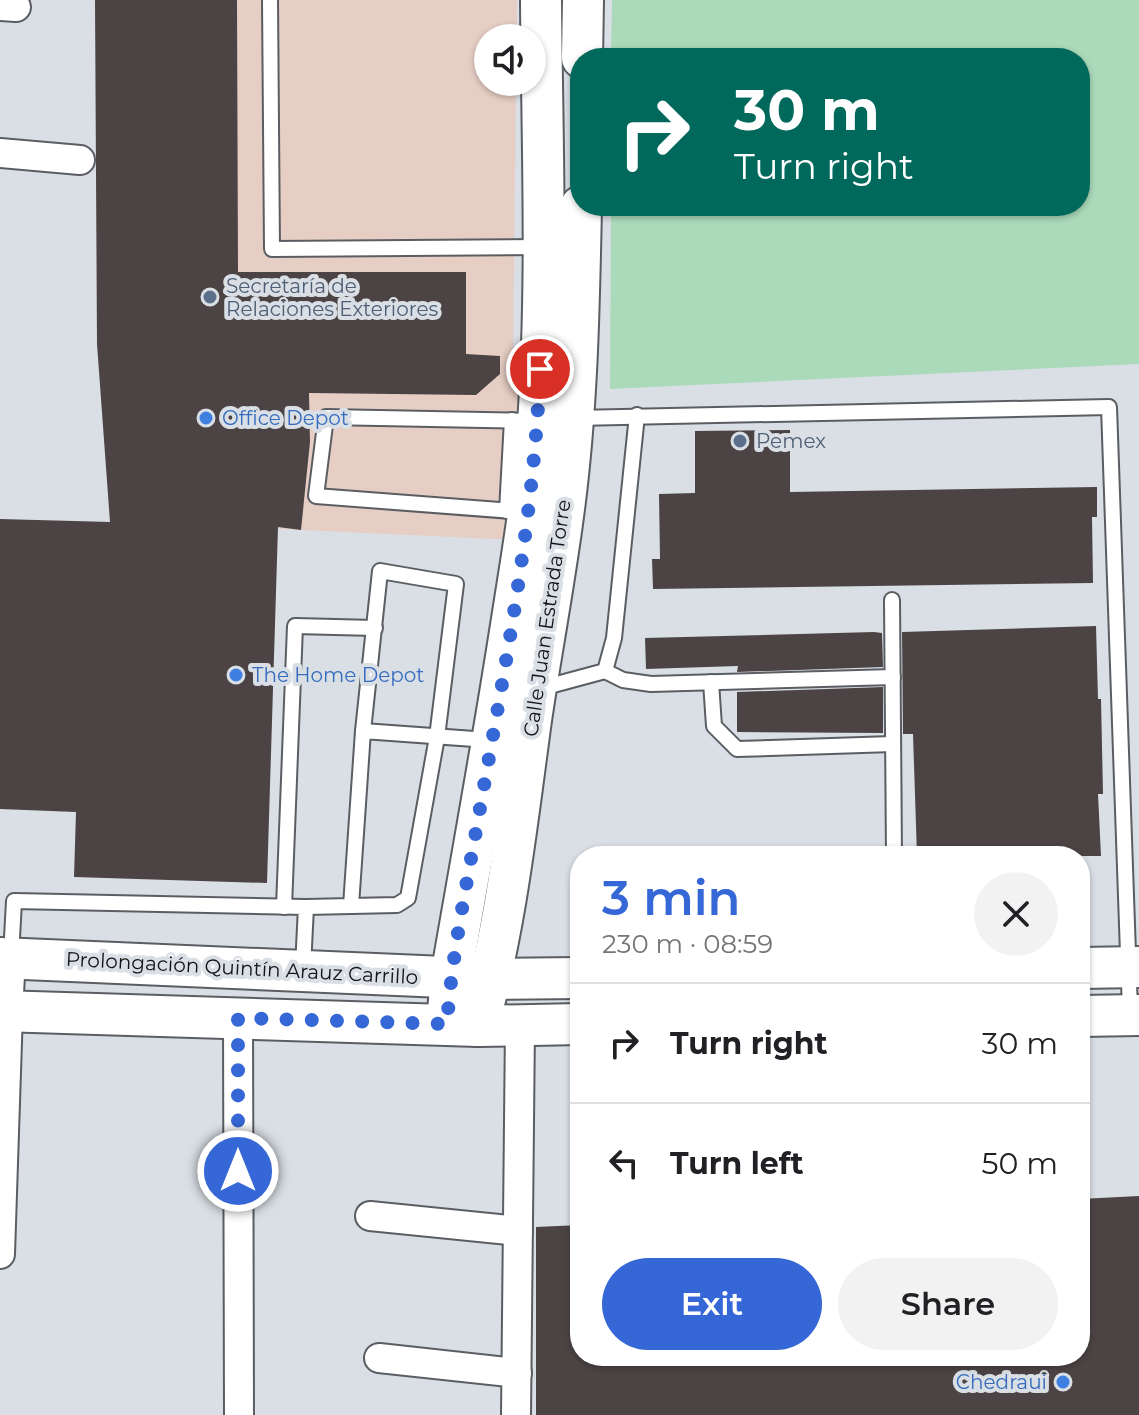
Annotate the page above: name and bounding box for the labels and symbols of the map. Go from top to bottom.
place label: Secretaría de Relaciones Exteriores [226,274,439,321]
marker: Secretaría de Relaciones Exteriores [201,288,219,306]
pin [506,335,574,403]
place label: Office Depot [222,406,349,430]
marker: Office Depot [197,409,215,427]
place label: Pemex [756,429,826,453]
marker: Pemex [731,432,749,450]
street label: Calle Juan Estrada Torre [518,498,576,738]
place label: The Home Depot [252,663,424,687]
marker: The Home Depot [227,666,245,684]
street label: Prolongación Quintín Arauz Carrillo [65,947,419,989]
position arrow [196,1129,280,1213]
place label: Chedraui [956,1370,1047,1394]
marker: Chedraui [1054,1373,1072,1391]

